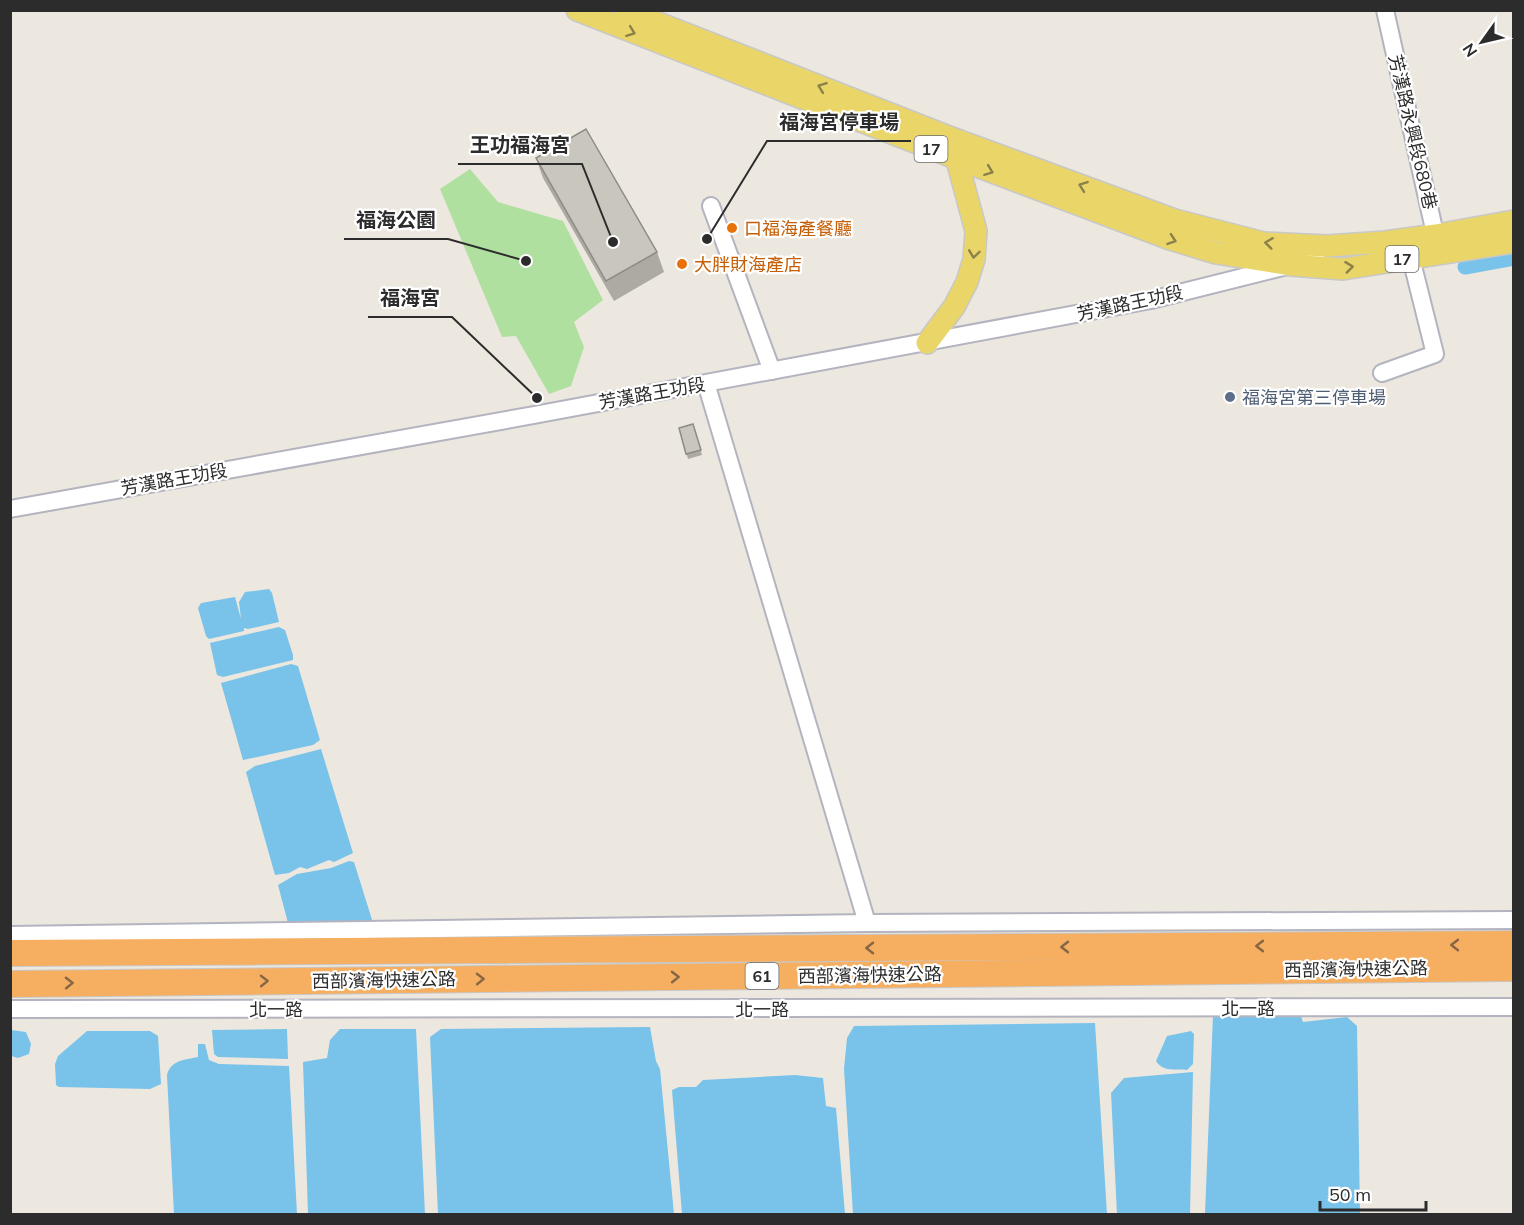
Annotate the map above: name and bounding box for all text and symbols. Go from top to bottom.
north arrow [1452,12,1512,72]
one-way arrow [625,25,636,37]
text: N [1458,40,1481,61]
street label: 芳漢路永興段680巷 [1384,52,1442,212]
one-way arrow [817,82,827,95]
callout: 福海宮停車場 [767,103,911,141]
text: 福海宮停車場 [779,109,899,134]
callout: 王功福海宮 [458,126,582,164]
text: 王功福海宮 [470,132,570,157]
road number: 17 [914,136,948,162]
one-way arrow [983,164,994,176]
one-way arrow [1078,180,1089,193]
callout: 福海公園 [344,201,448,239]
text: 福海公園 [356,207,436,232]
place label: 口福海產餐廳 [744,217,852,240]
marker: 口福海產餐廳 [725,221,739,235]
one-way arrow [1166,232,1177,245]
one-way arrow [1264,237,1273,250]
road number: 17 [1386,246,1418,272]
one-way arrow [968,250,980,259]
place label: 大胖財海產店 [694,253,802,276]
marker: 大胖財海產店 [675,257,689,271]
one-way arrow [1345,262,1354,274]
callout: 福海宮 [368,279,452,317]
street label: 芳漢路王功段 [1075,281,1185,325]
text: 福海宮 [380,285,440,310]
street label: 芳漢路王功段 [597,372,707,414]
place label: 福海宮第三停車場 [1242,386,1386,409]
marker: 福海宮第三停車場 [1223,390,1237,404]
street label: 芳漢路王功段 [119,458,229,500]
one-way arrow [1451,938,1460,951]
one-way arrow [1256,940,1265,952]
one-way arrow [1061,941,1070,953]
one-way arrow [866,942,875,954]
street label: 西部濱海快速公路 [1284,956,1428,982]
street label: 西部濱海快速公路 [798,962,942,988]
road number: 61 [746,963,778,989]
street label: 西部濱海快速公路 [312,967,456,993]
one-way arrow [670,970,679,983]
one-way arrow [475,973,484,985]
one-way arrow [259,975,268,987]
one-way arrow [64,977,73,989]
street label: 北一路 [1221,997,1275,1020]
street label: 北一路 [249,998,303,1021]
street label: 北一路 [735,998,789,1021]
scale bar [1320,1174,1426,1212]
text: 50 m [1329,1183,1371,1206]

